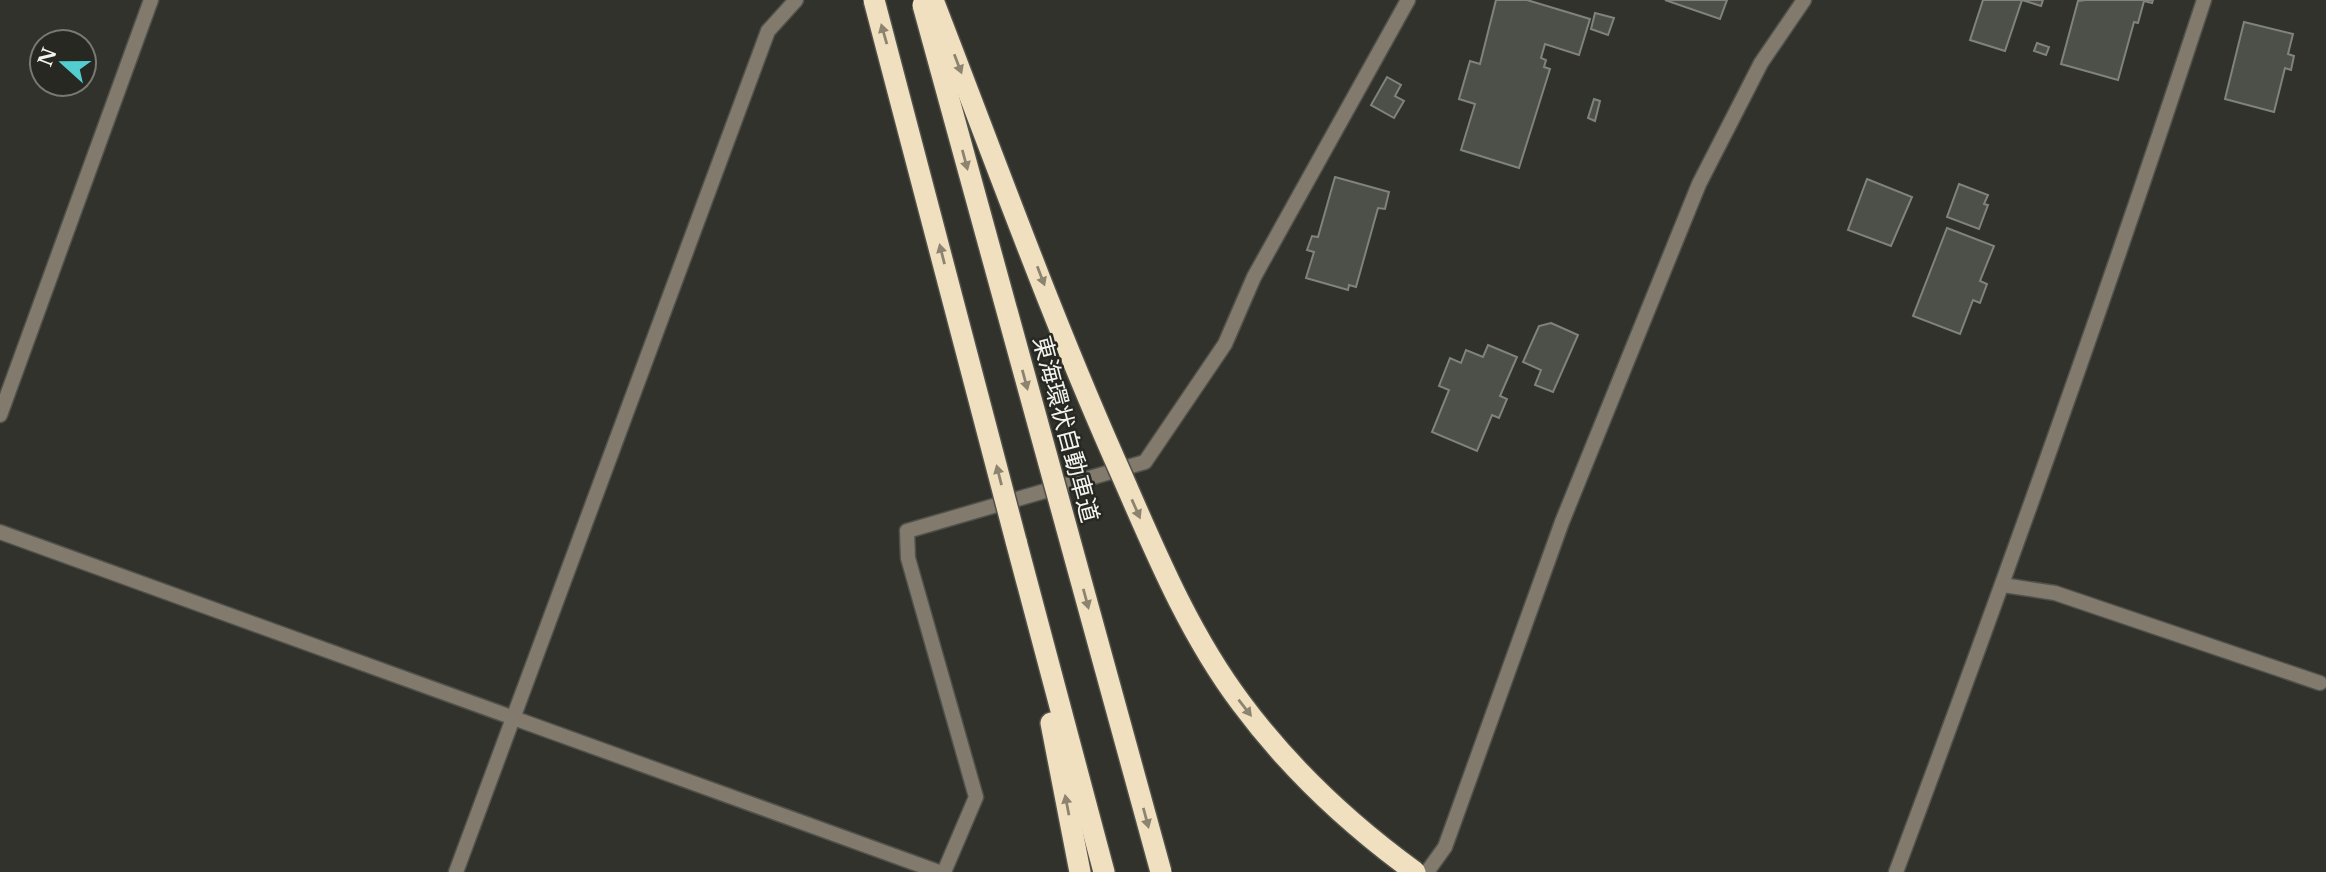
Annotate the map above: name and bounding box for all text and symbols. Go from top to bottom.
one-way arrow [878,24,888,45]
north arrow [28,28,98,98]
text: N [34,45,62,70]
one-way arrow [952,53,963,74]
one-way arrow [960,149,971,171]
one-way arrow [936,243,947,265]
one-way arrow [1035,265,1046,286]
street label: 東海環状自動車道 [1027,333,1105,525]
one-way arrow [1021,369,1031,390]
one-way arrow [993,464,1004,486]
one-way arrow [1131,498,1142,519]
one-way arrow [1081,588,1092,610]
one-way arrow [1238,698,1253,716]
one-way arrow [1061,794,1072,816]
one-way arrow [1141,808,1152,830]

